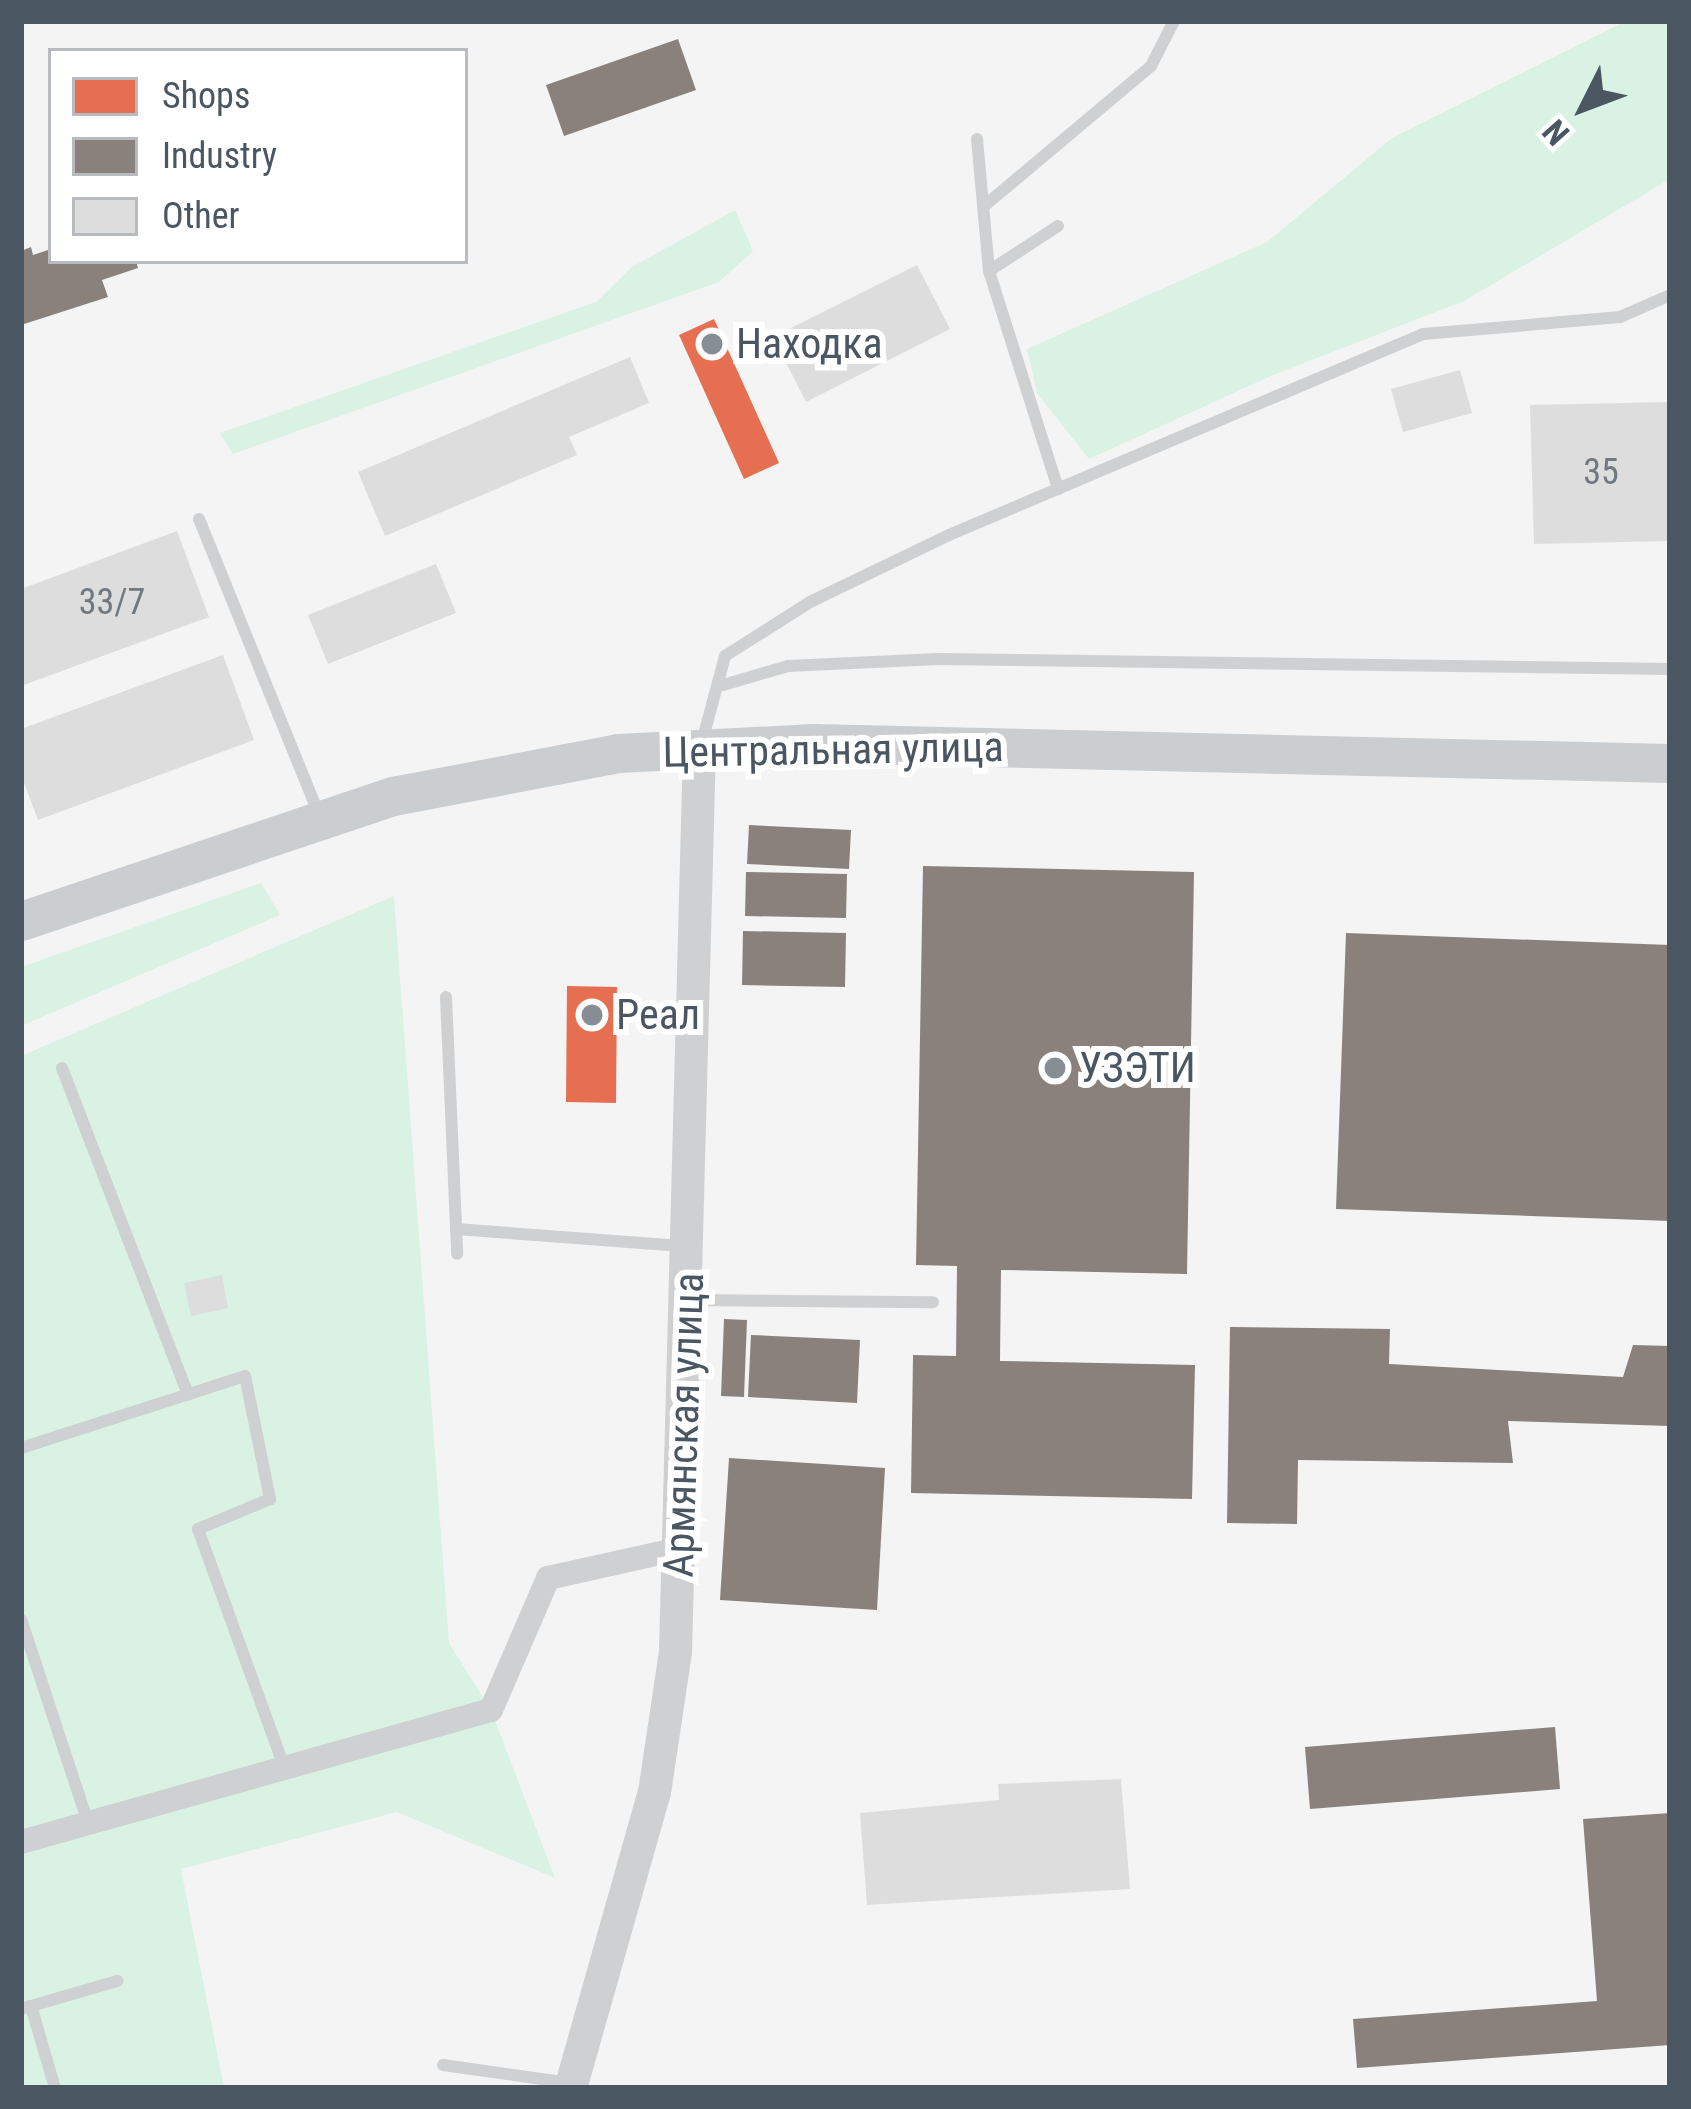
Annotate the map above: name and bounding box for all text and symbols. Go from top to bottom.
legend [48,48,468,264]
north arrow [1523,48,1643,168]
text: Shops [162,75,250,117]
text: N [1535,112,1577,153]
text: Industry [162,135,277,177]
text: Other [162,195,240,237]
place label: Находка [736,319,883,369]
marker: Находка [699,331,725,357]
house number: 35 [1583,451,1619,495]
house number: 33/7 [79,581,145,625]
street label: Центральная улица [662,722,1004,778]
place label: Реал [616,990,700,1040]
marker: Реал [579,1002,605,1028]
place label: УЗЭТИ [1079,1043,1196,1093]
marker: УЗЭТИ [1042,1055,1068,1081]
street label: Армянская улица [653,1272,715,1578]

